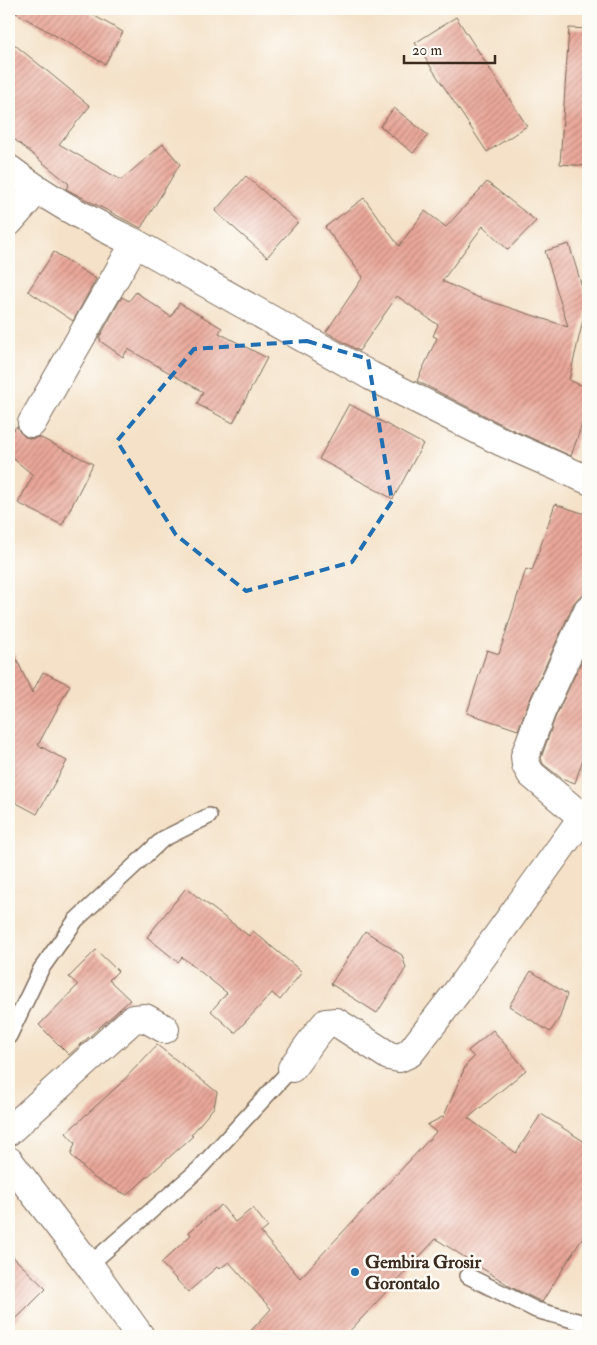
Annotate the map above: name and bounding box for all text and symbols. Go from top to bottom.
scale bar [404,32,496,64]
text: 20 m [412,41,442,60]
place label: Gembira Grosir Gorontalo [365,1251,481,1295]
marker: Gembira Grosir Gorontalo [349,1266,361,1278]

